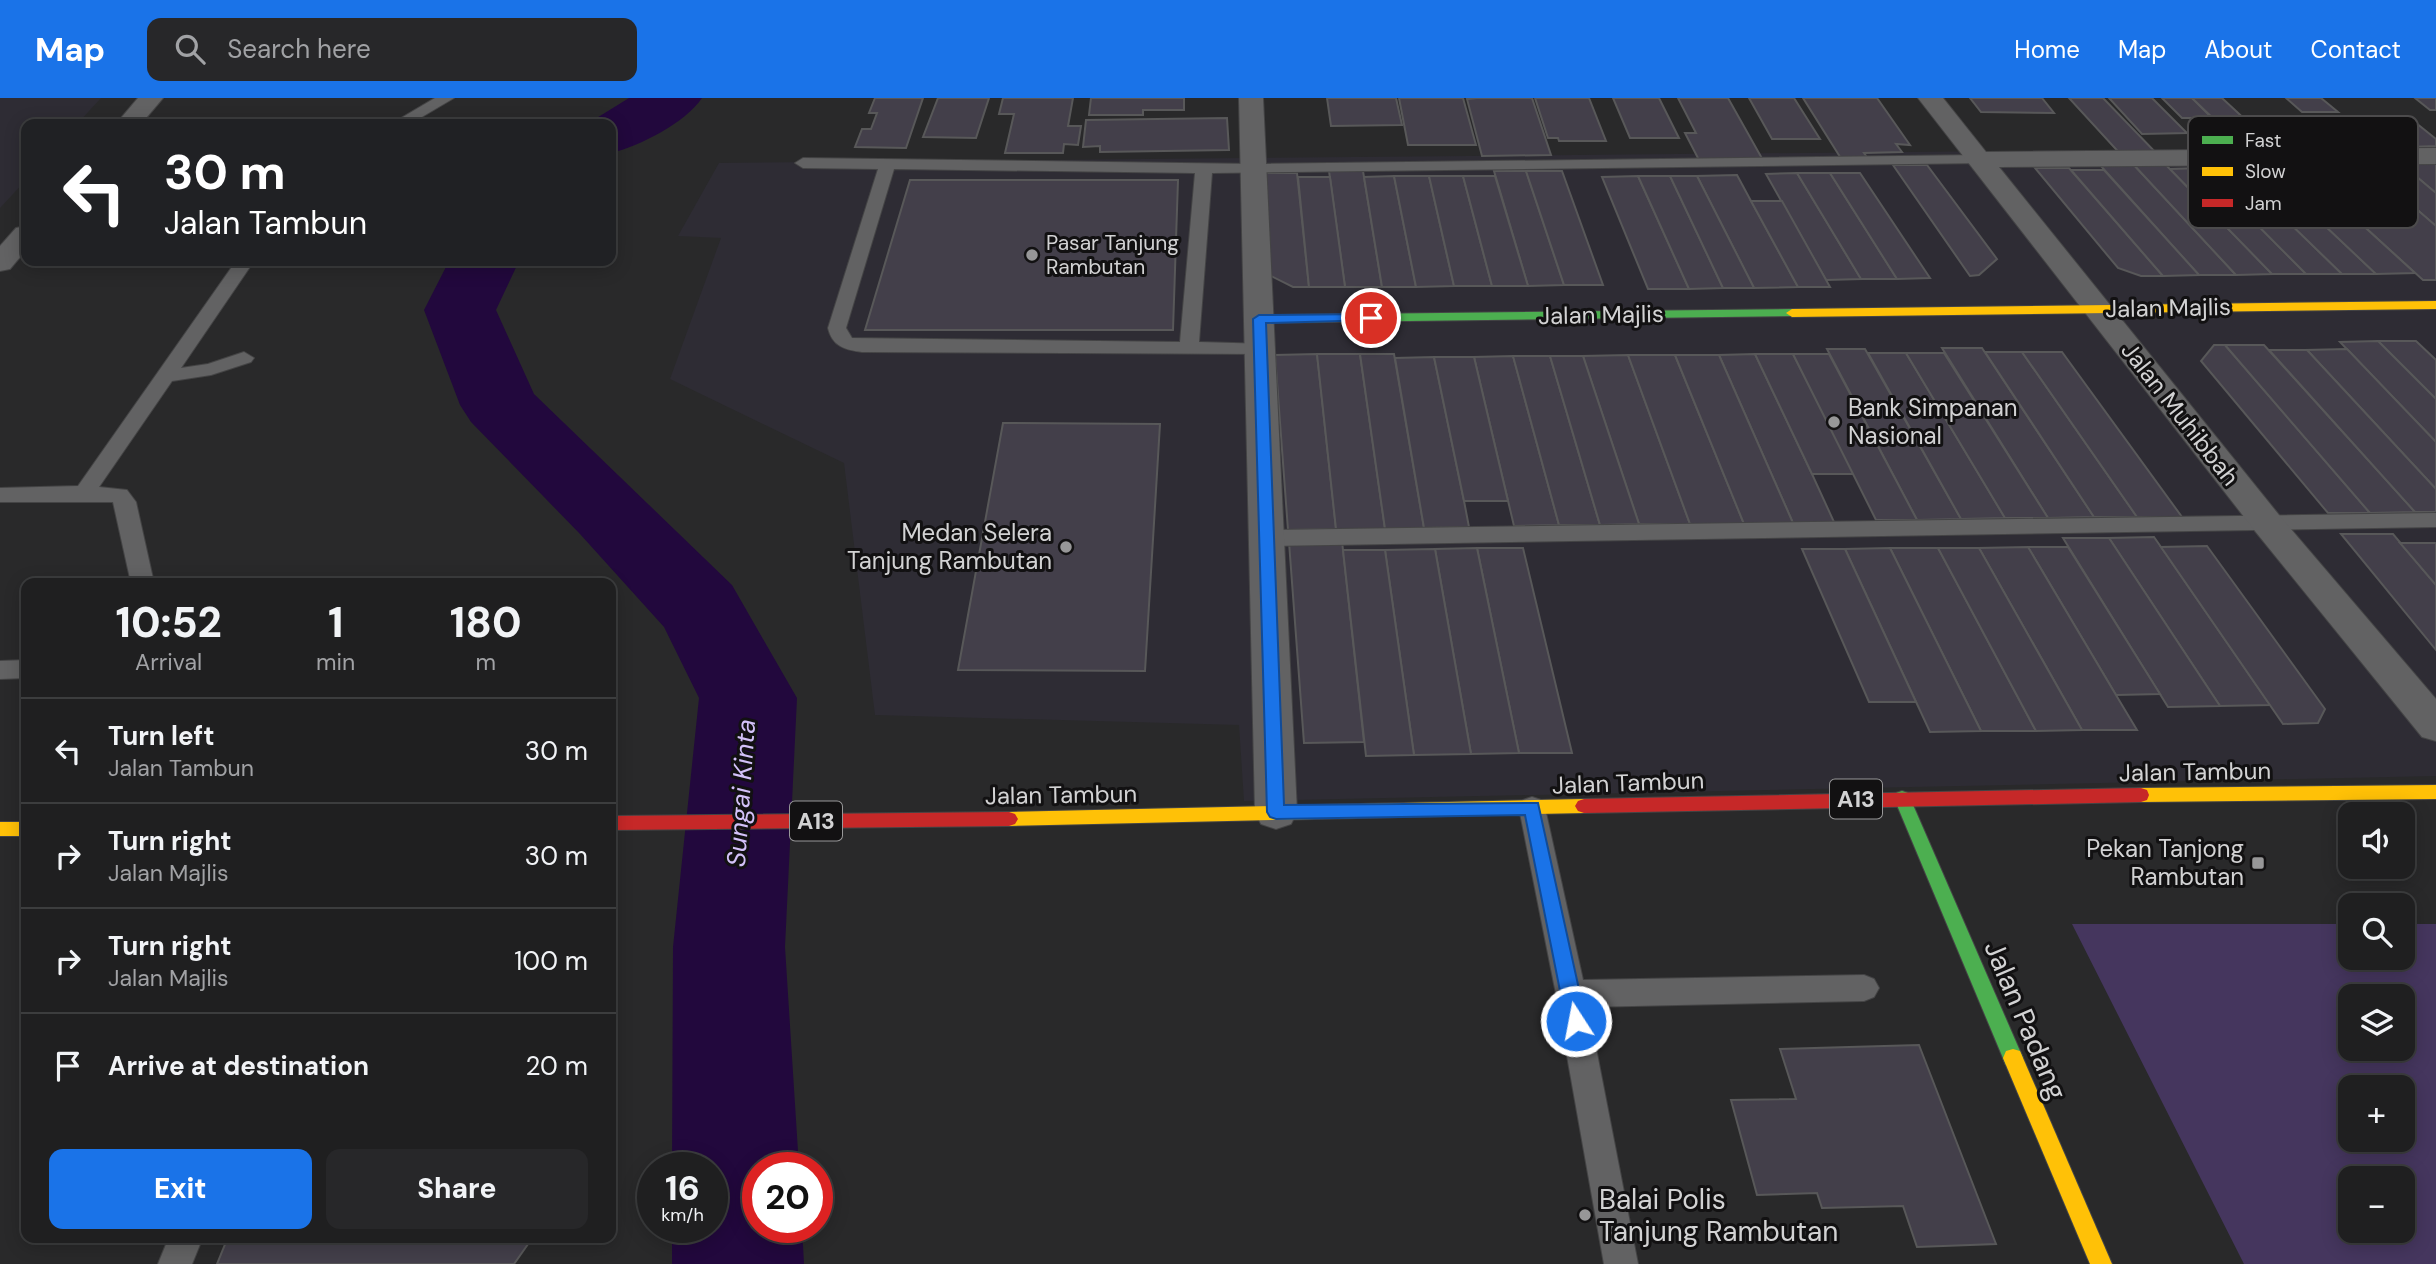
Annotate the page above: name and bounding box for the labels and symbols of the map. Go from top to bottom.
legend [2188,116,2418,228]
text: Fast [2245,128,2281,153]
text: Slow [2245,159,2286,184]
text: Jam [2245,191,2282,216]
place label: Pasar Tanjung Rambutan [1046,229,1179,281]
marker: Pasar Tanjung Rambutan [1024,247,1040,263]
pin [1341,288,1401,348]
street label: Jalan Majlis [2105,291,2231,324]
street label: Jalan Majlis [1538,298,1664,331]
street label: Jalan Muhibbah [2115,336,2246,492]
place label: Bank Simpanan Nasional [1848,392,2018,451]
marker: Bank Simpanan Nasional [1826,414,1842,430]
place label: Medan Selera Tanjung Rambutan [847,517,1052,576]
marker: Medan Selera Tanjung Rambutan [1058,539,1074,555]
water label: Sungai Kinta [719,718,763,868]
street label: Jalan Tambun [2119,755,2271,788]
street label: Jalan Tambun [1551,764,1705,801]
street label: Jalan Tambun [985,778,1137,811]
road number: A13 [1830,779,1882,818]
road number: A13 [790,802,842,841]
place label: Pekan Tanjong Rambutan [2086,833,2244,892]
marker: Pekan Tanjong Rambutan [2250,855,2266,871]
street label: Jalan Padang [1975,935,2076,1105]
position arrow [1539,984,1613,1058]
speed limit sign: 20 [742,1152,833,1243]
place label: Balai Polis Tanjung Rambutan [1599,1181,1838,1250]
marker: Balai Polis Tanjung Rambutan [1577,1207,1593,1223]

